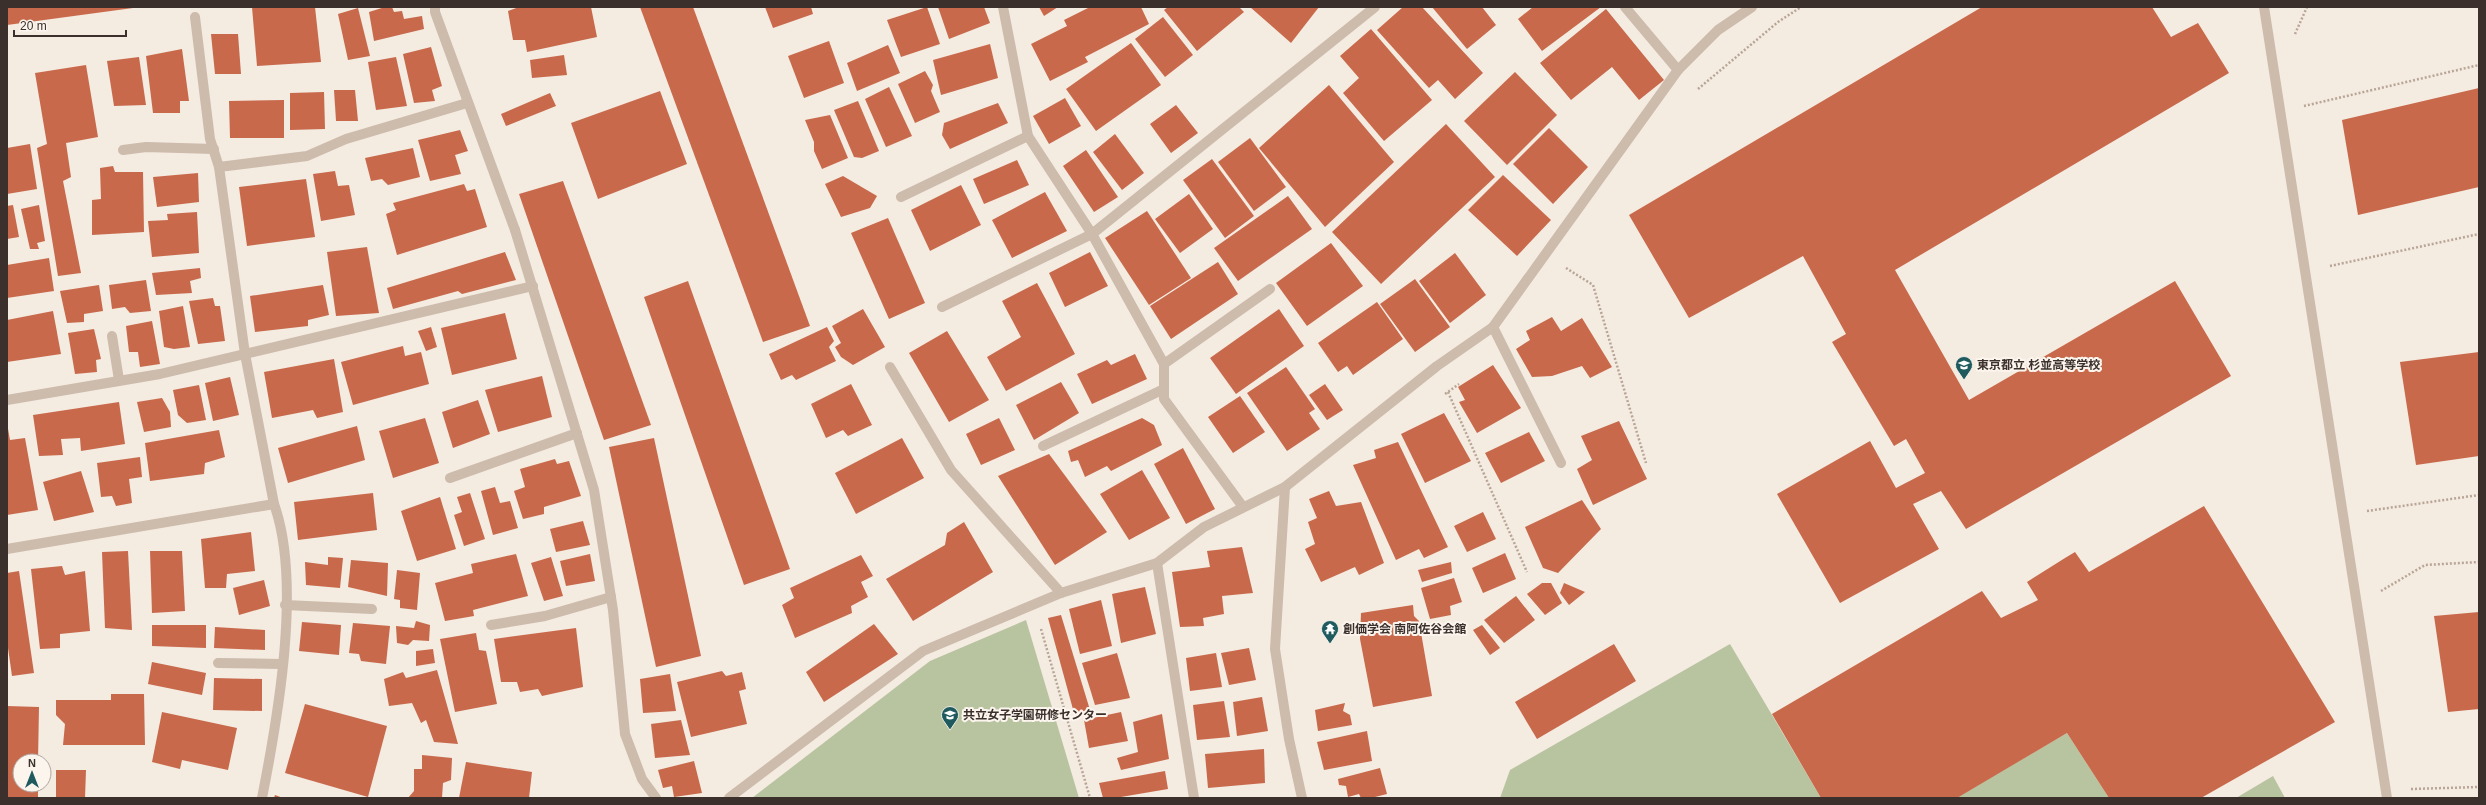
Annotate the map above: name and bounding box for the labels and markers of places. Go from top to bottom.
school or university icon: 東京都立 杉並高等学校 [1954,355,1974,380]
place label: 東京都立 杉並高等学校 [1977,358,2100,372]
temple icon: 創価学会 南阿佐谷会館 [1320,619,1340,644]
place label: 創価学会 南阿佐谷会館 [1343,622,1466,636]
school or university icon: 共立女子学園研修センター [940,705,960,730]
place label: 共立女子学園研修センター [963,708,1107,722]

